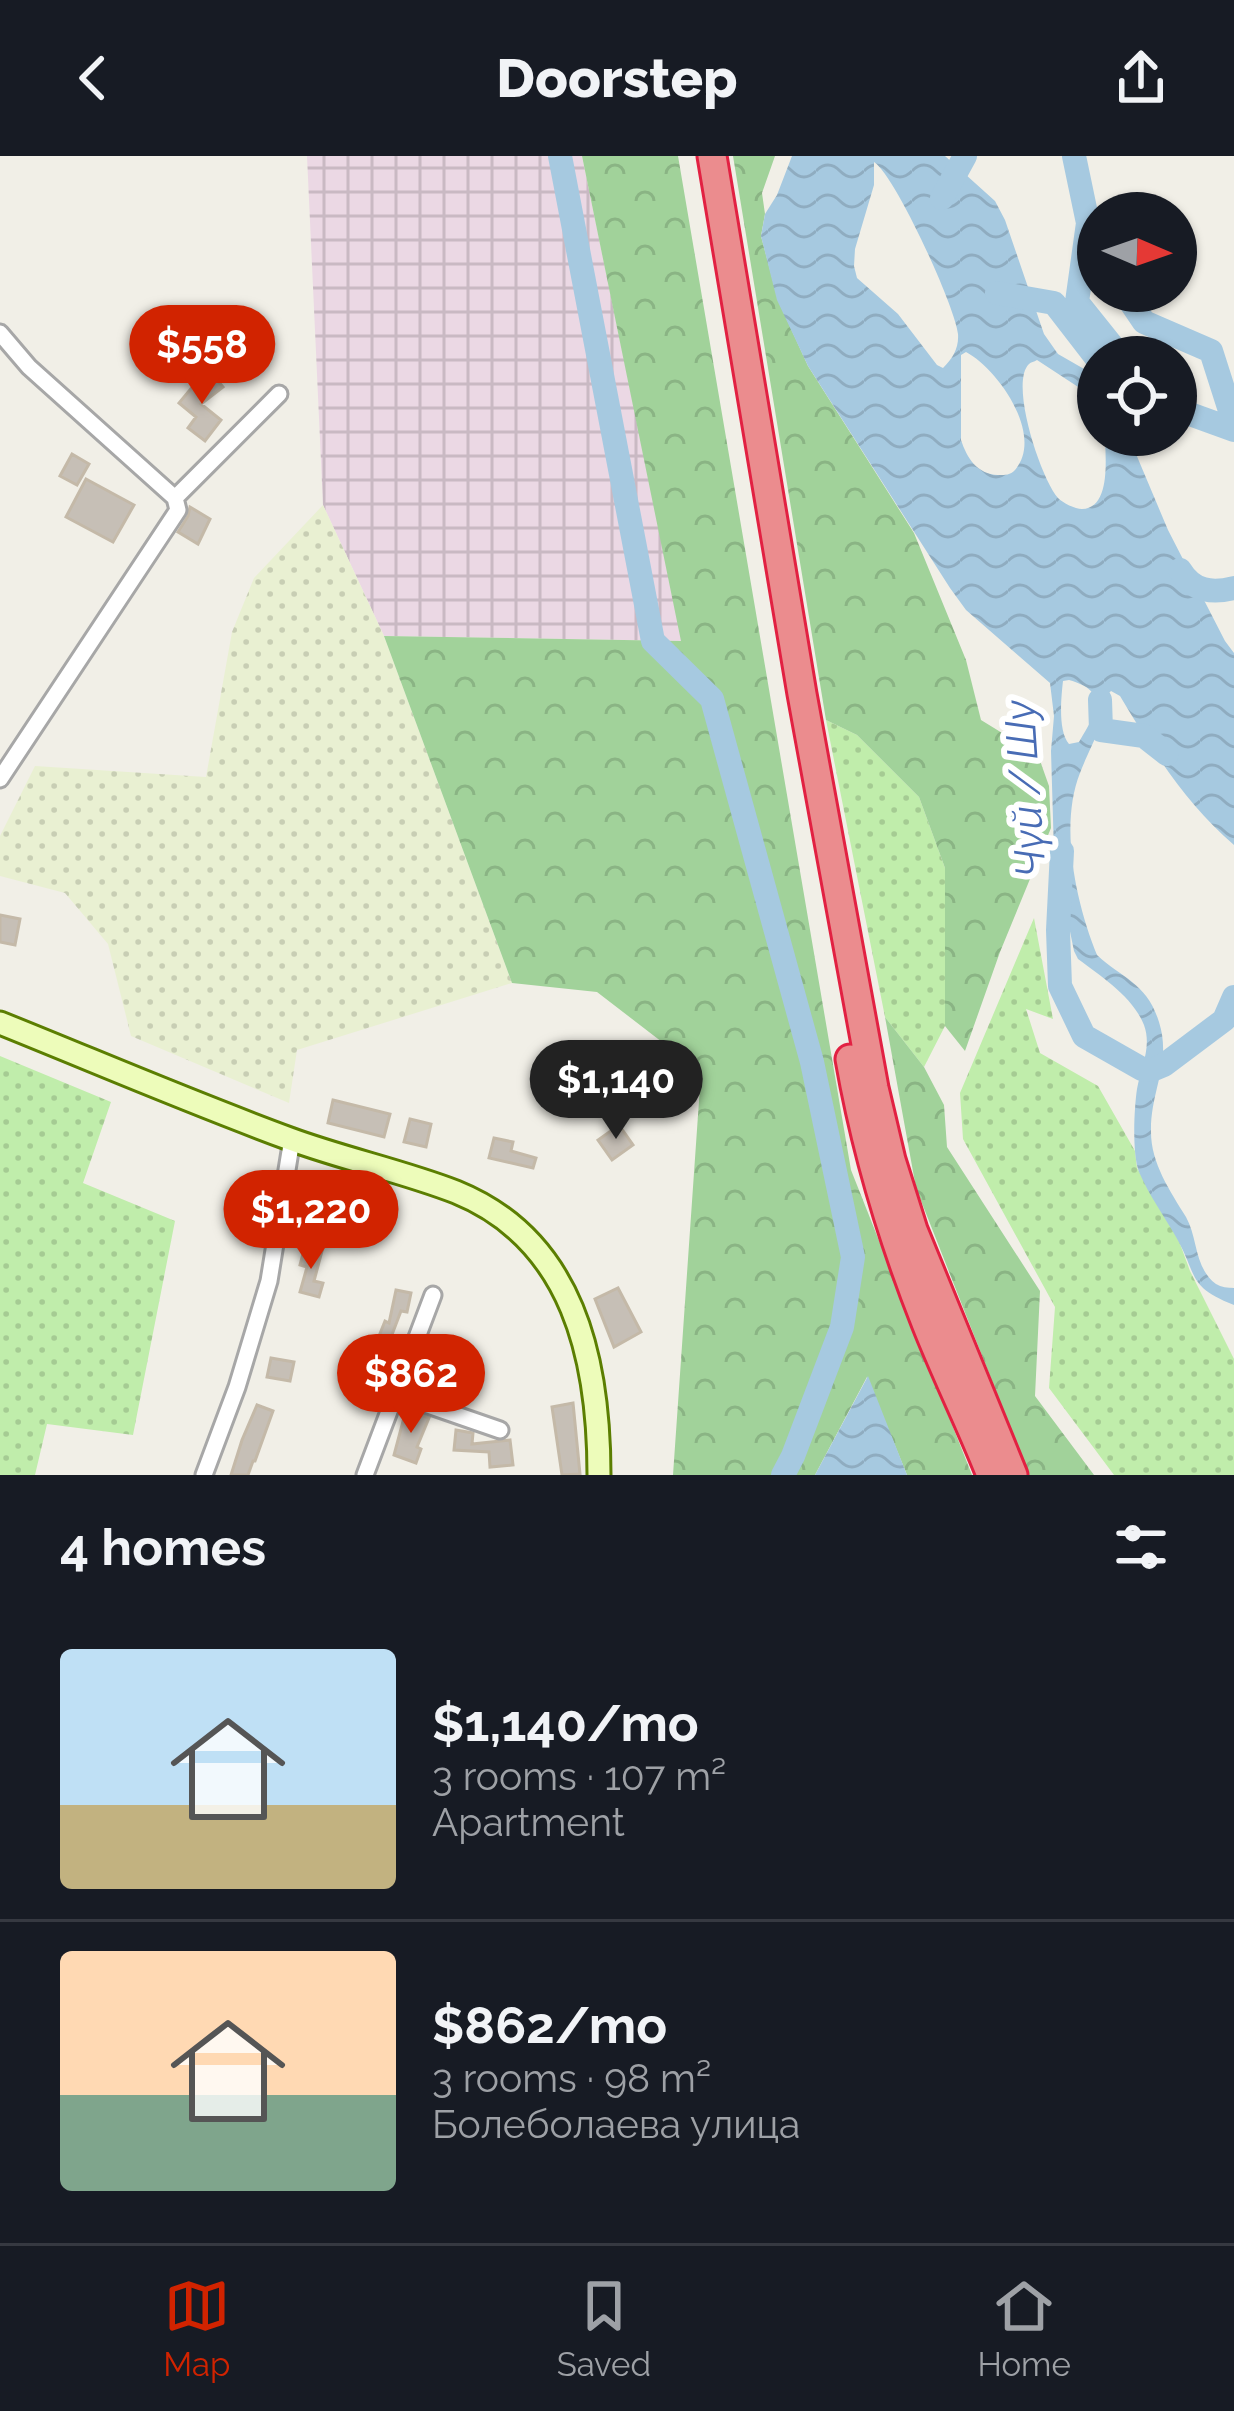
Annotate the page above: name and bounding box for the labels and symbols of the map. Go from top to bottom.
north arrow [1077,192,1197,312]
pin: $558 [131,305,273,407]
water label: Чүй / Шу [994,697,1056,879]
pin: $1,140 [518,1040,714,1142]
pin: $1,220 [213,1170,409,1272]
pin: $862 [340,1334,482,1436]

